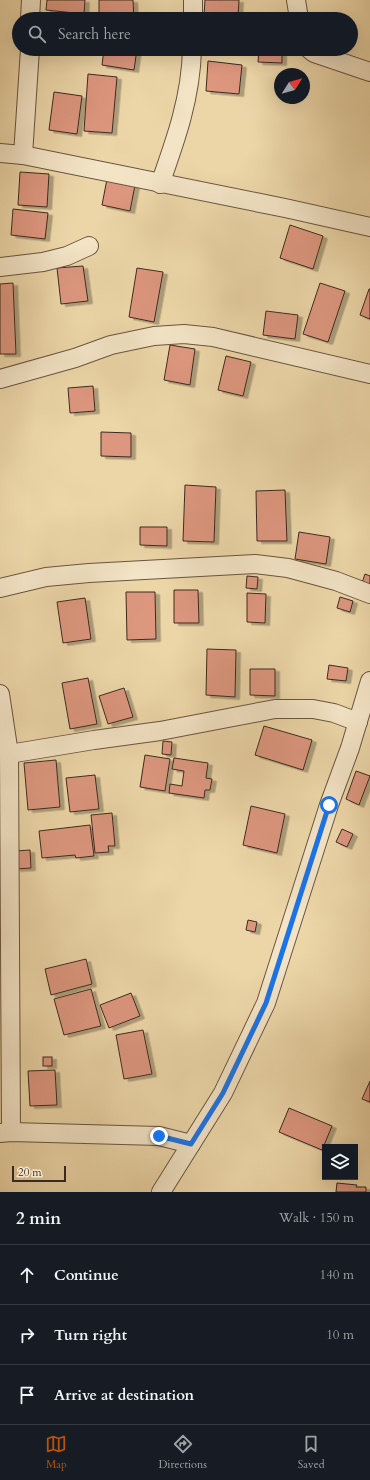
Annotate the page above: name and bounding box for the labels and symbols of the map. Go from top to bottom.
north arrow [274,68,310,104]
route start [320,796,338,814]
route end [150,1127,168,1145]
scale bar [12,1164,66,1183]

